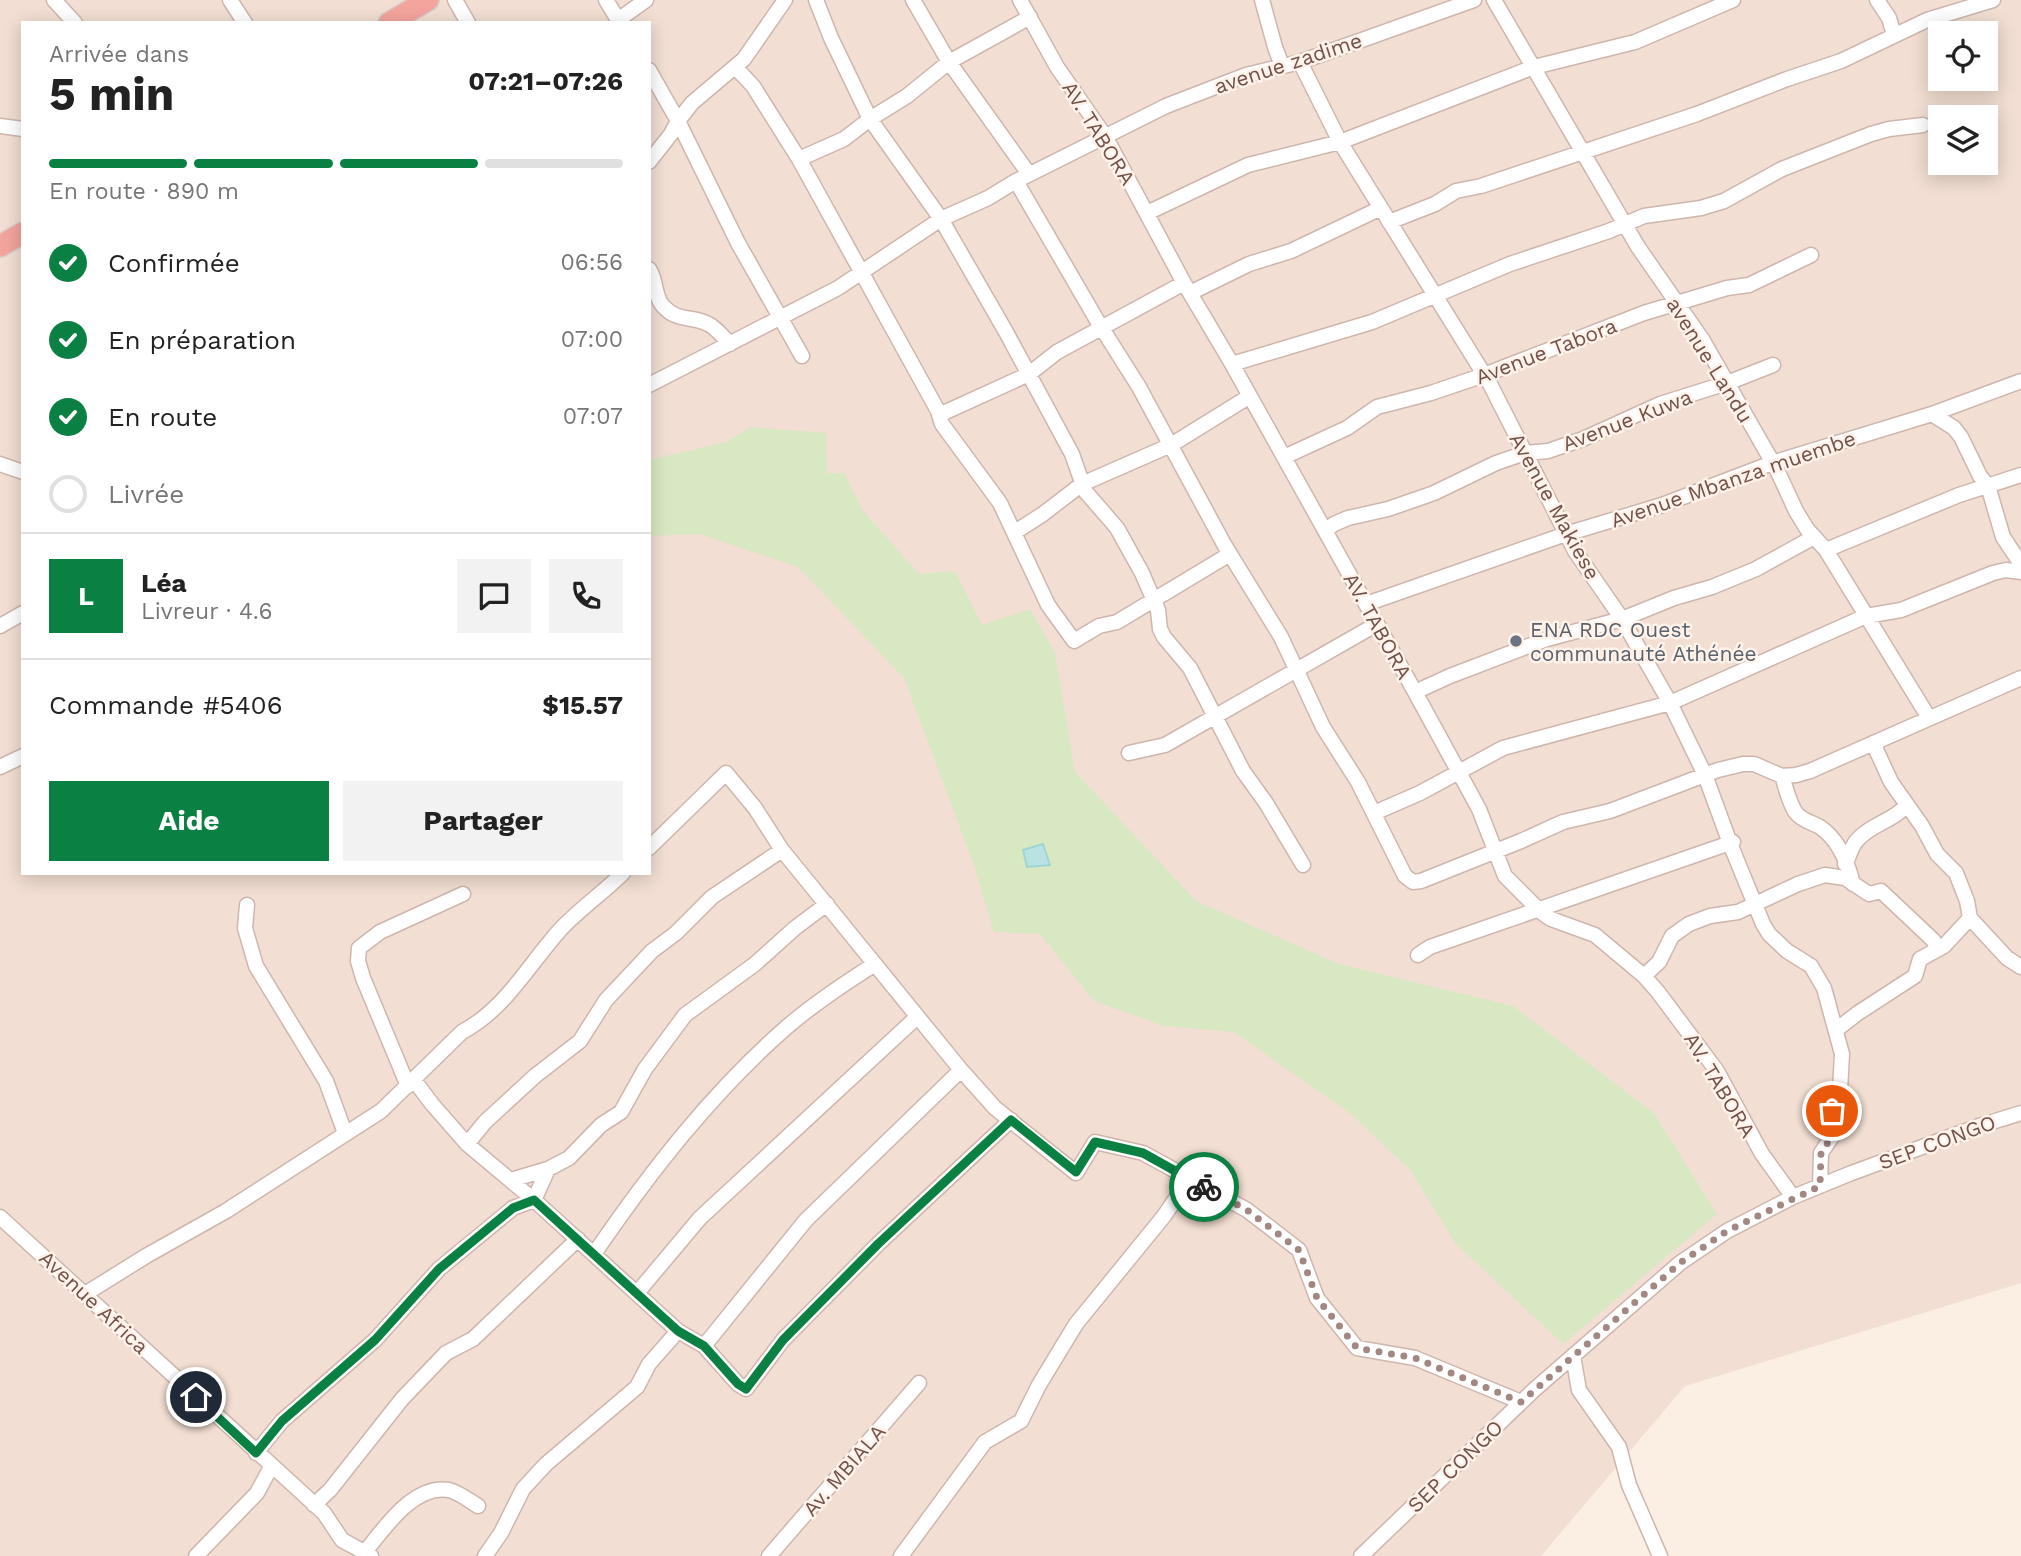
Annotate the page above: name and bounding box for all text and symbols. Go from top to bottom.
map controls [1928,21,1998,175]
button: locate [1928,21,1998,91]
street label: avenue zadime [1211,27,1365,99]
text: Arrivée dans [49,41,189,68]
text: 07:21–07:26 [468,66,623,96]
text: 5 min [49,67,174,121]
street label: AV. TABORA [1057,76,1141,190]
button: layers [1928,105,1998,175]
text: En route · 890 m [49,178,239,205]
icon: check [49,244,87,282]
text: Confirmée [108,248,240,278]
text: 06:56 [561,249,623,276]
street label: avenue Landu [1661,293,1759,427]
street label: Avenue Tabora [1472,313,1620,389]
icon: check [49,321,87,359]
text: En préparation [108,325,296,355]
text: 07:00 [561,326,623,353]
street label: Avenue Kuwa [1559,384,1695,456]
icon: check [49,398,87,436]
text: En route [108,402,217,432]
text: 07:07 [563,403,623,430]
street label: Avenue Mbanza muembe [1607,425,1859,533]
street label: Avenue Makiese [1504,428,1606,584]
text: Livrée [108,479,184,509]
button: chat [457,559,531,633]
button: phone [549,559,623,633]
text: Léa [141,568,187,598]
street label: AV. TABORA [1339,568,1418,684]
text: L [78,581,94,611]
text: Livreur · 4.6 [141,598,273,625]
place label: ENA RDC Ouest communauté Athénée [1530,617,1757,666]
marker: ENA RDC Ouest communauté Athénée [1508,633,1524,649]
text: Commande #5406 [49,690,283,720]
text: $15.57 [542,690,623,720]
button: Aide [49,781,329,861]
button: Partager [343,781,623,861]
street label: AV. TABORA [1679,1028,1761,1142]
pin [1802,1081,1862,1141]
icon: bag [1813,1092,1851,1130]
street label: SEP CONGO [1875,1109,1999,1175]
courier [1169,1152,1239,1222]
icon: bike [1185,1168,1223,1206]
street label: Avenue Africa [34,1245,154,1359]
pin [166,1367,226,1427]
icon: home [177,1378,215,1416]
street label: SEP CONGO [1402,1414,1508,1518]
street label: Av. MBIALA [797,1419,891,1521]

